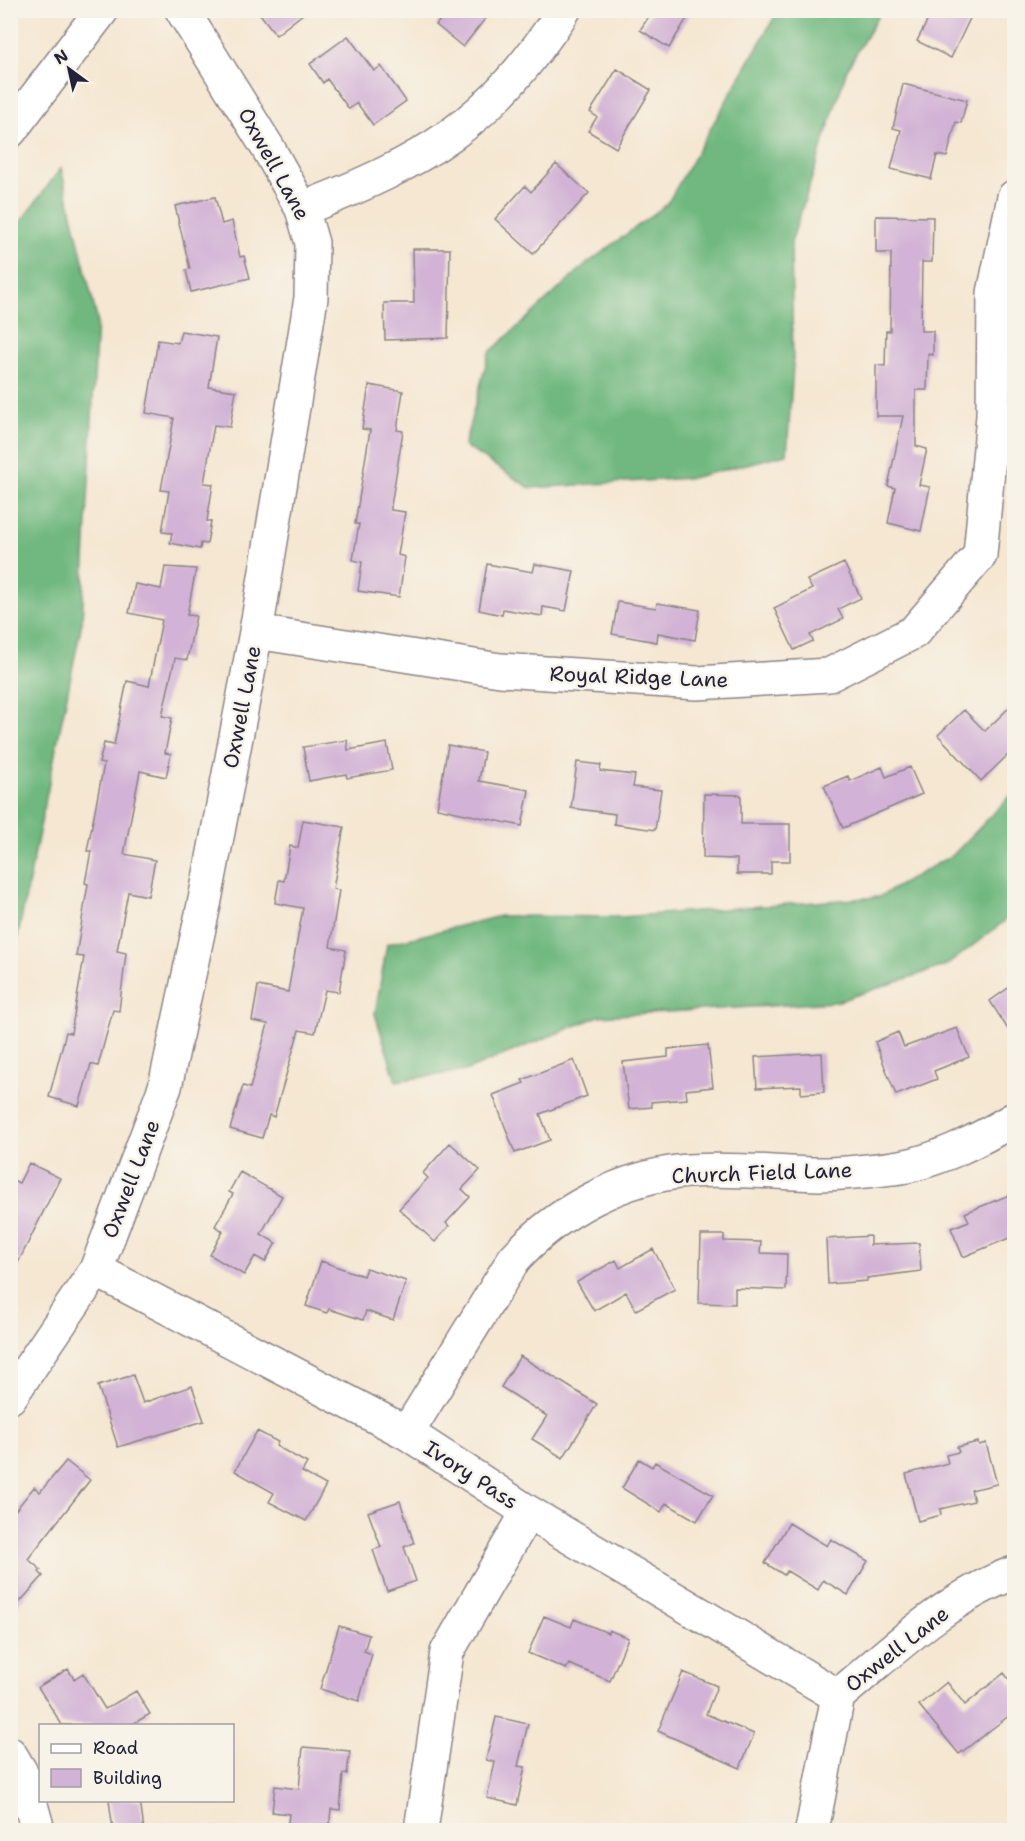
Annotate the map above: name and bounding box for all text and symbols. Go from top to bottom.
north arrow [39,39,99,99]
text: N [50,45,72,69]
street label: Oxwell Lane [232,103,316,225]
street label: Oxwell Lane [216,643,268,771]
street label: Royal Ridge Lane [549,660,729,694]
street label: Oxwell Lane [96,1116,166,1242]
street label: Church Field Lane [671,1156,853,1190]
street label: Ivory Pass [418,1434,524,1516]
street label: Oxwell Lane [839,1600,955,1698]
legend [39,1724,234,1802]
text: Road [93,1736,138,1760]
text: Building [93,1766,162,1790]

